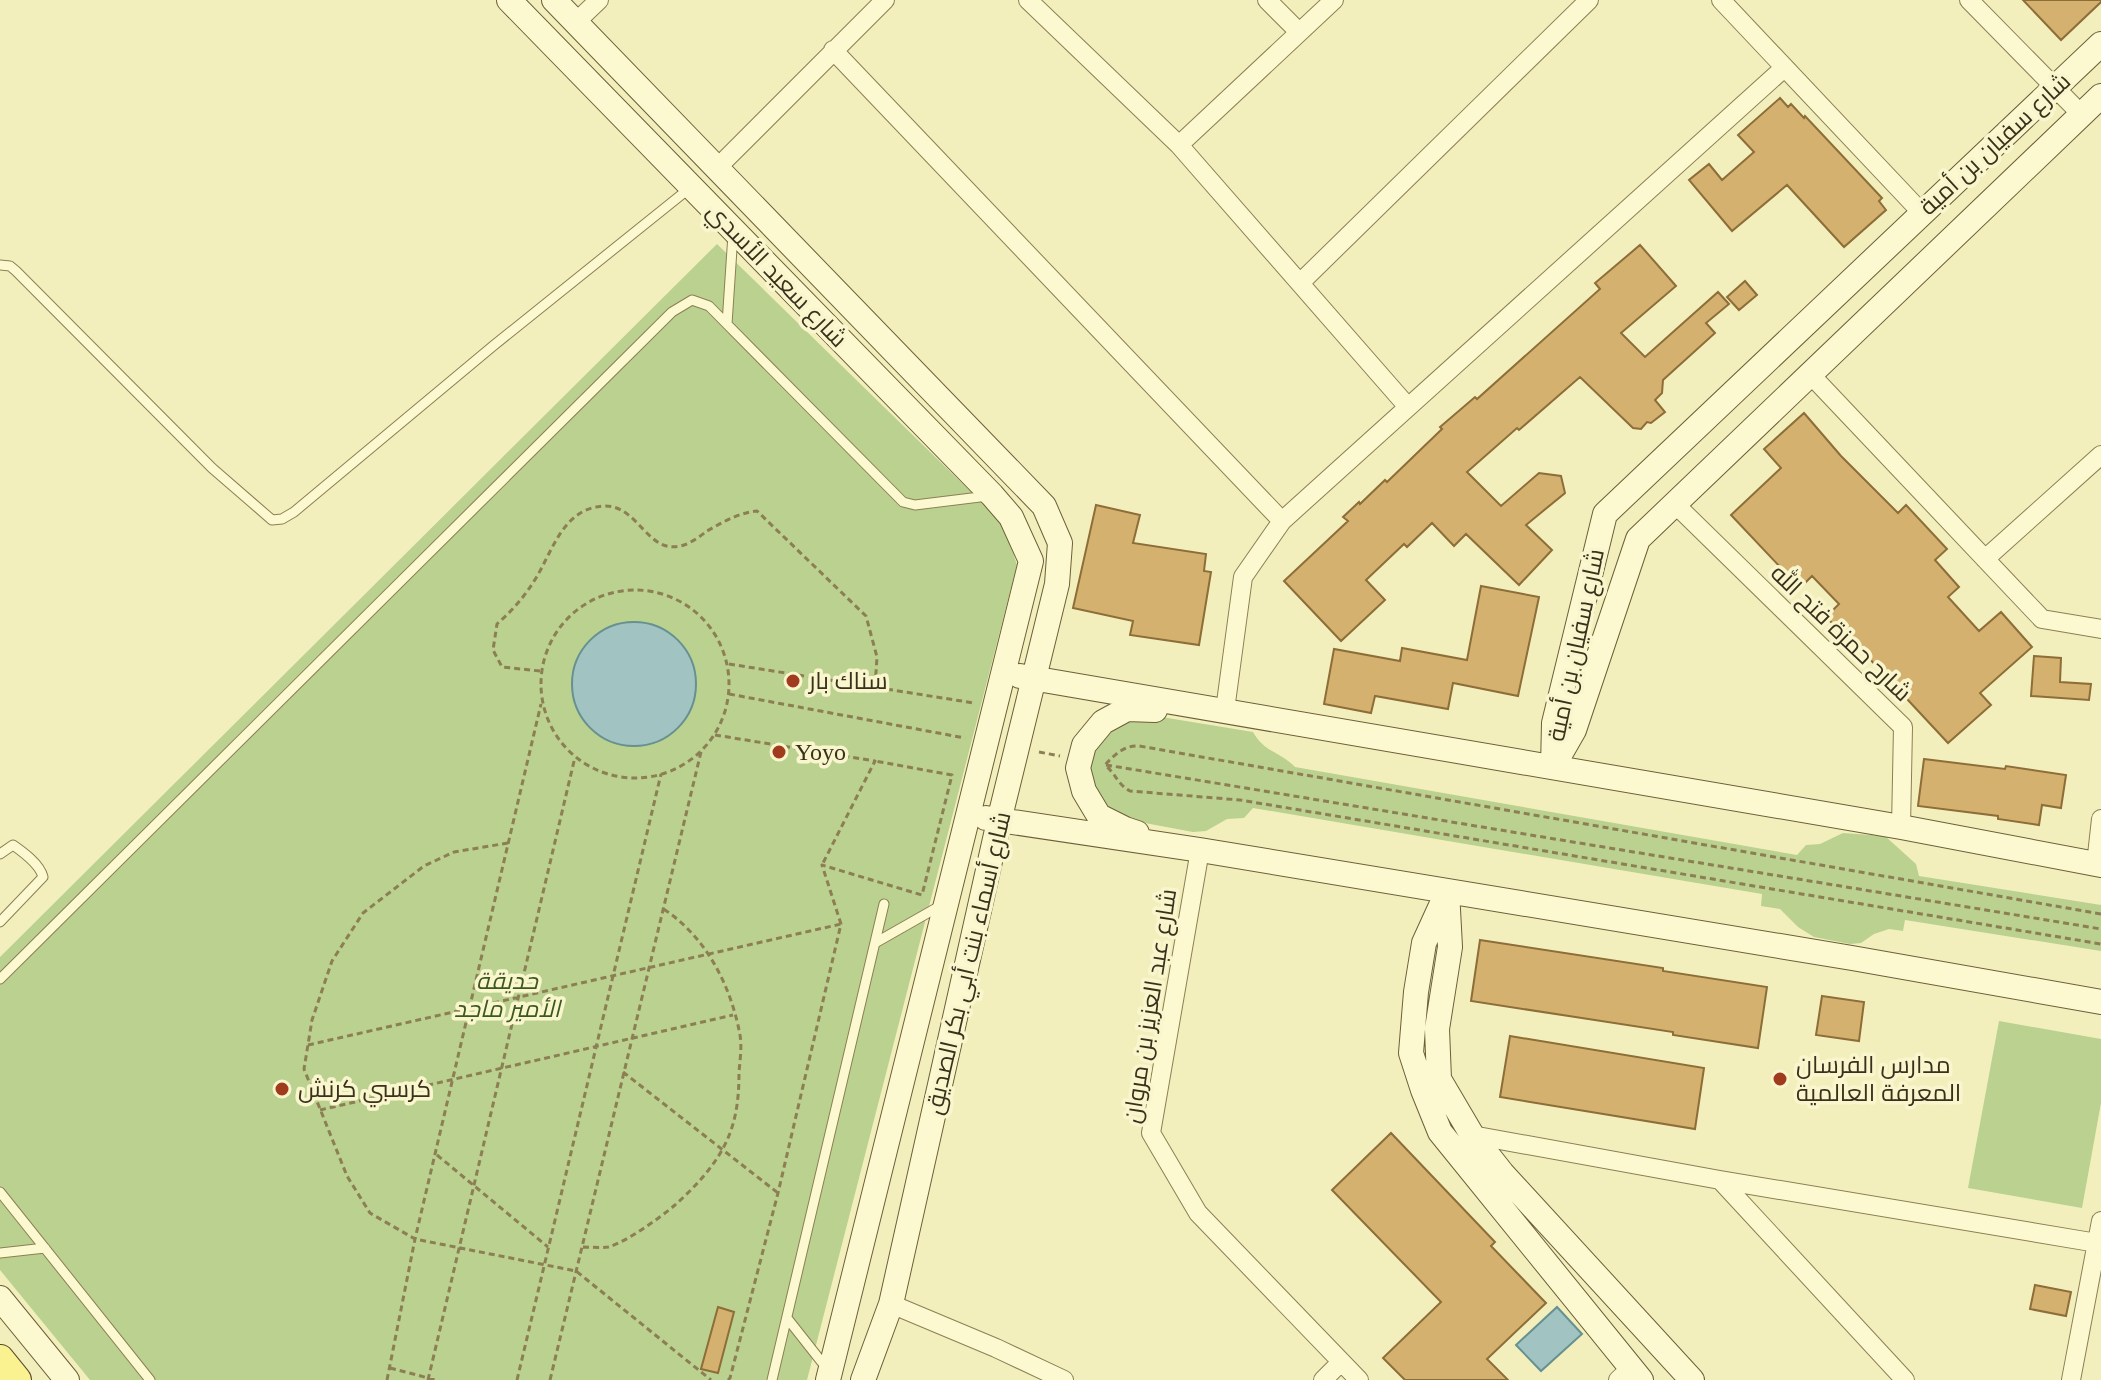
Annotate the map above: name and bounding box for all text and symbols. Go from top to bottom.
street label: شارع سفيان بن أمية [1912,66,2078,222]
street label: شارع سعيد الأسدي [698,198,852,356]
street label: شارع سفيان بن أمية [1540,546,1612,744]
street label: شارح حمزة فتح الله [1764,557,1918,709]
place label: سناك بار [807,668,888,694]
marker: سناك بار [784,672,802,690]
place label: Yoyo [795,739,846,765]
marker: Yoyo [770,743,788,761]
street label: شارع أسماء بنت أبي بكر الصديق [918,808,1021,1118]
street label: شارع عبد العزيز بن مروان [1119,887,1184,1126]
park label: حديقة الأمير ماجد [454,968,563,1023]
place label: مدارس الفرسان المعرفة العالمية [1796,1052,1961,1106]
marker: مدارس الفرسان المعرفة العالمية [1771,1070,1789,1088]
place label: كرسبي كرنش [298,1076,431,1108]
marker: كرسبي كرنش [273,1080,291,1098]

